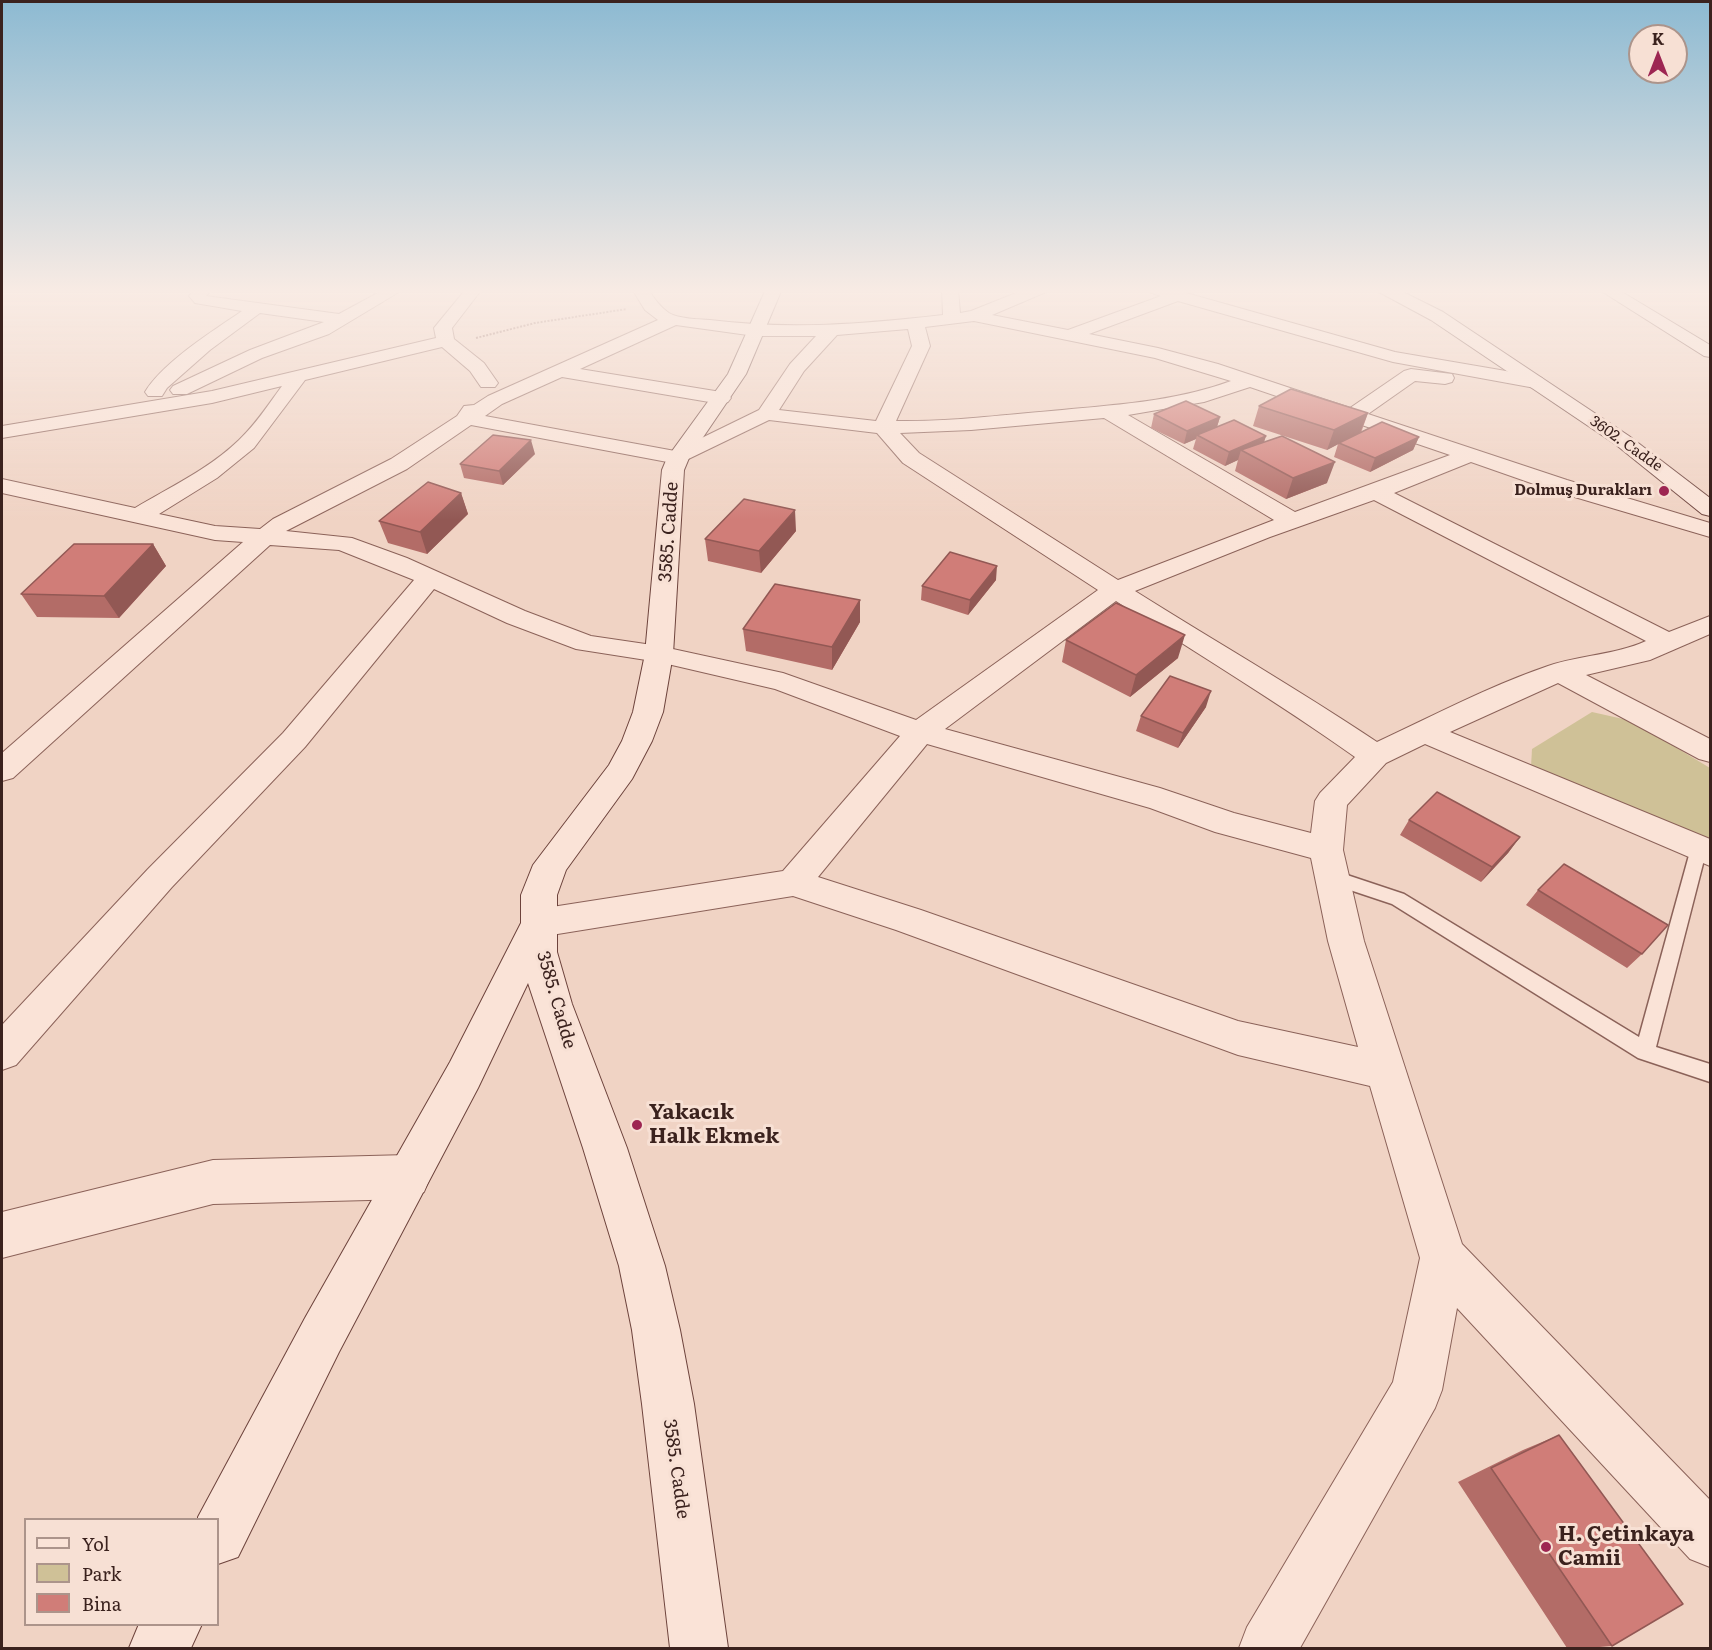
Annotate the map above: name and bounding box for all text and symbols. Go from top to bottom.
north arrow [1628,24,1688,84]
text: K [1652,26,1664,50]
street label: 3602. Cadde [1586,412,1666,476]
street label: 3585. Cadde [655,481,683,583]
place label: Dolmuş Durakları [1514,482,1652,500]
marker: Dolmuş Durakları [1657,484,1671,498]
street label: 3585. Cadde [532,949,580,1051]
place label: Yakacık Halk Ekmek [649,1100,779,1150]
marker: Yakacık Halk Ekmek [630,1118,644,1132]
street label: 3585. Cadde [658,1418,694,1520]
legend [24,1518,219,1626]
place label: H. Çetinkaya Camii [1558,1522,1694,1572]
text: Yol [82,1530,110,1557]
marker: H. Çetinkaya Camii [1539,1540,1553,1554]
text: Park [82,1560,121,1587]
text: Bina [82,1590,122,1617]

